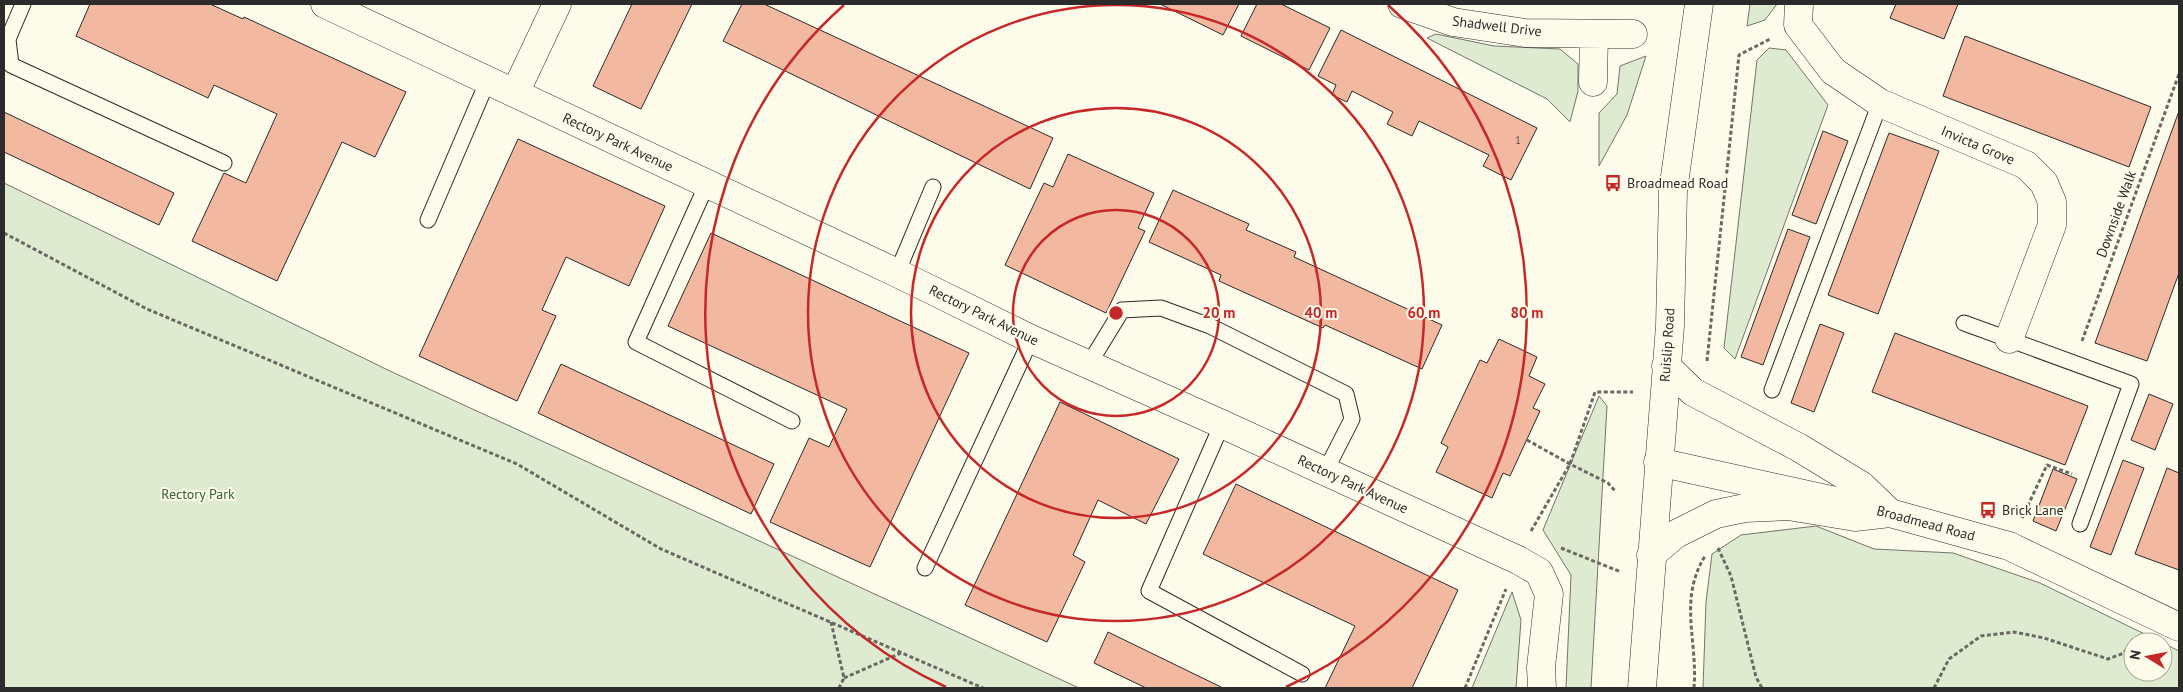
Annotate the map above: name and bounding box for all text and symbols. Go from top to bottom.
street label: Shadwell Drive [1451,12,1543,40]
street label: Rectory Park Avenue [560,109,676,175]
street label: Invicta Grove [1938,121,2018,169]
house number: 1 [1515,133,1521,147]
street label: Downside Walk [2092,168,2140,260]
bus stop icon: Broadmead Road [1603,173,1623,193]
place label: Broadmead Road [1627,174,1728,192]
street label: Rectory Park Avenue [926,281,1042,349]
text: 20 m [1203,303,1235,322]
text: 40 m [1305,303,1337,322]
text: 60 m [1408,303,1440,322]
text: 80 m [1511,303,1543,322]
centre of rings [1107,304,1125,322]
street label: Ruislip Road [1655,307,1679,383]
street label: Rectory Park Avenue [1295,451,1411,517]
park label: Rectory Park [161,485,235,503]
bus stop icon: Brick Lane [1978,500,1998,520]
street label: Broadmead Road [1875,501,1977,545]
place label: Brick Lane [2002,501,2064,519]
north arrow [2123,632,2173,682]
text: N [2126,649,2145,661]

